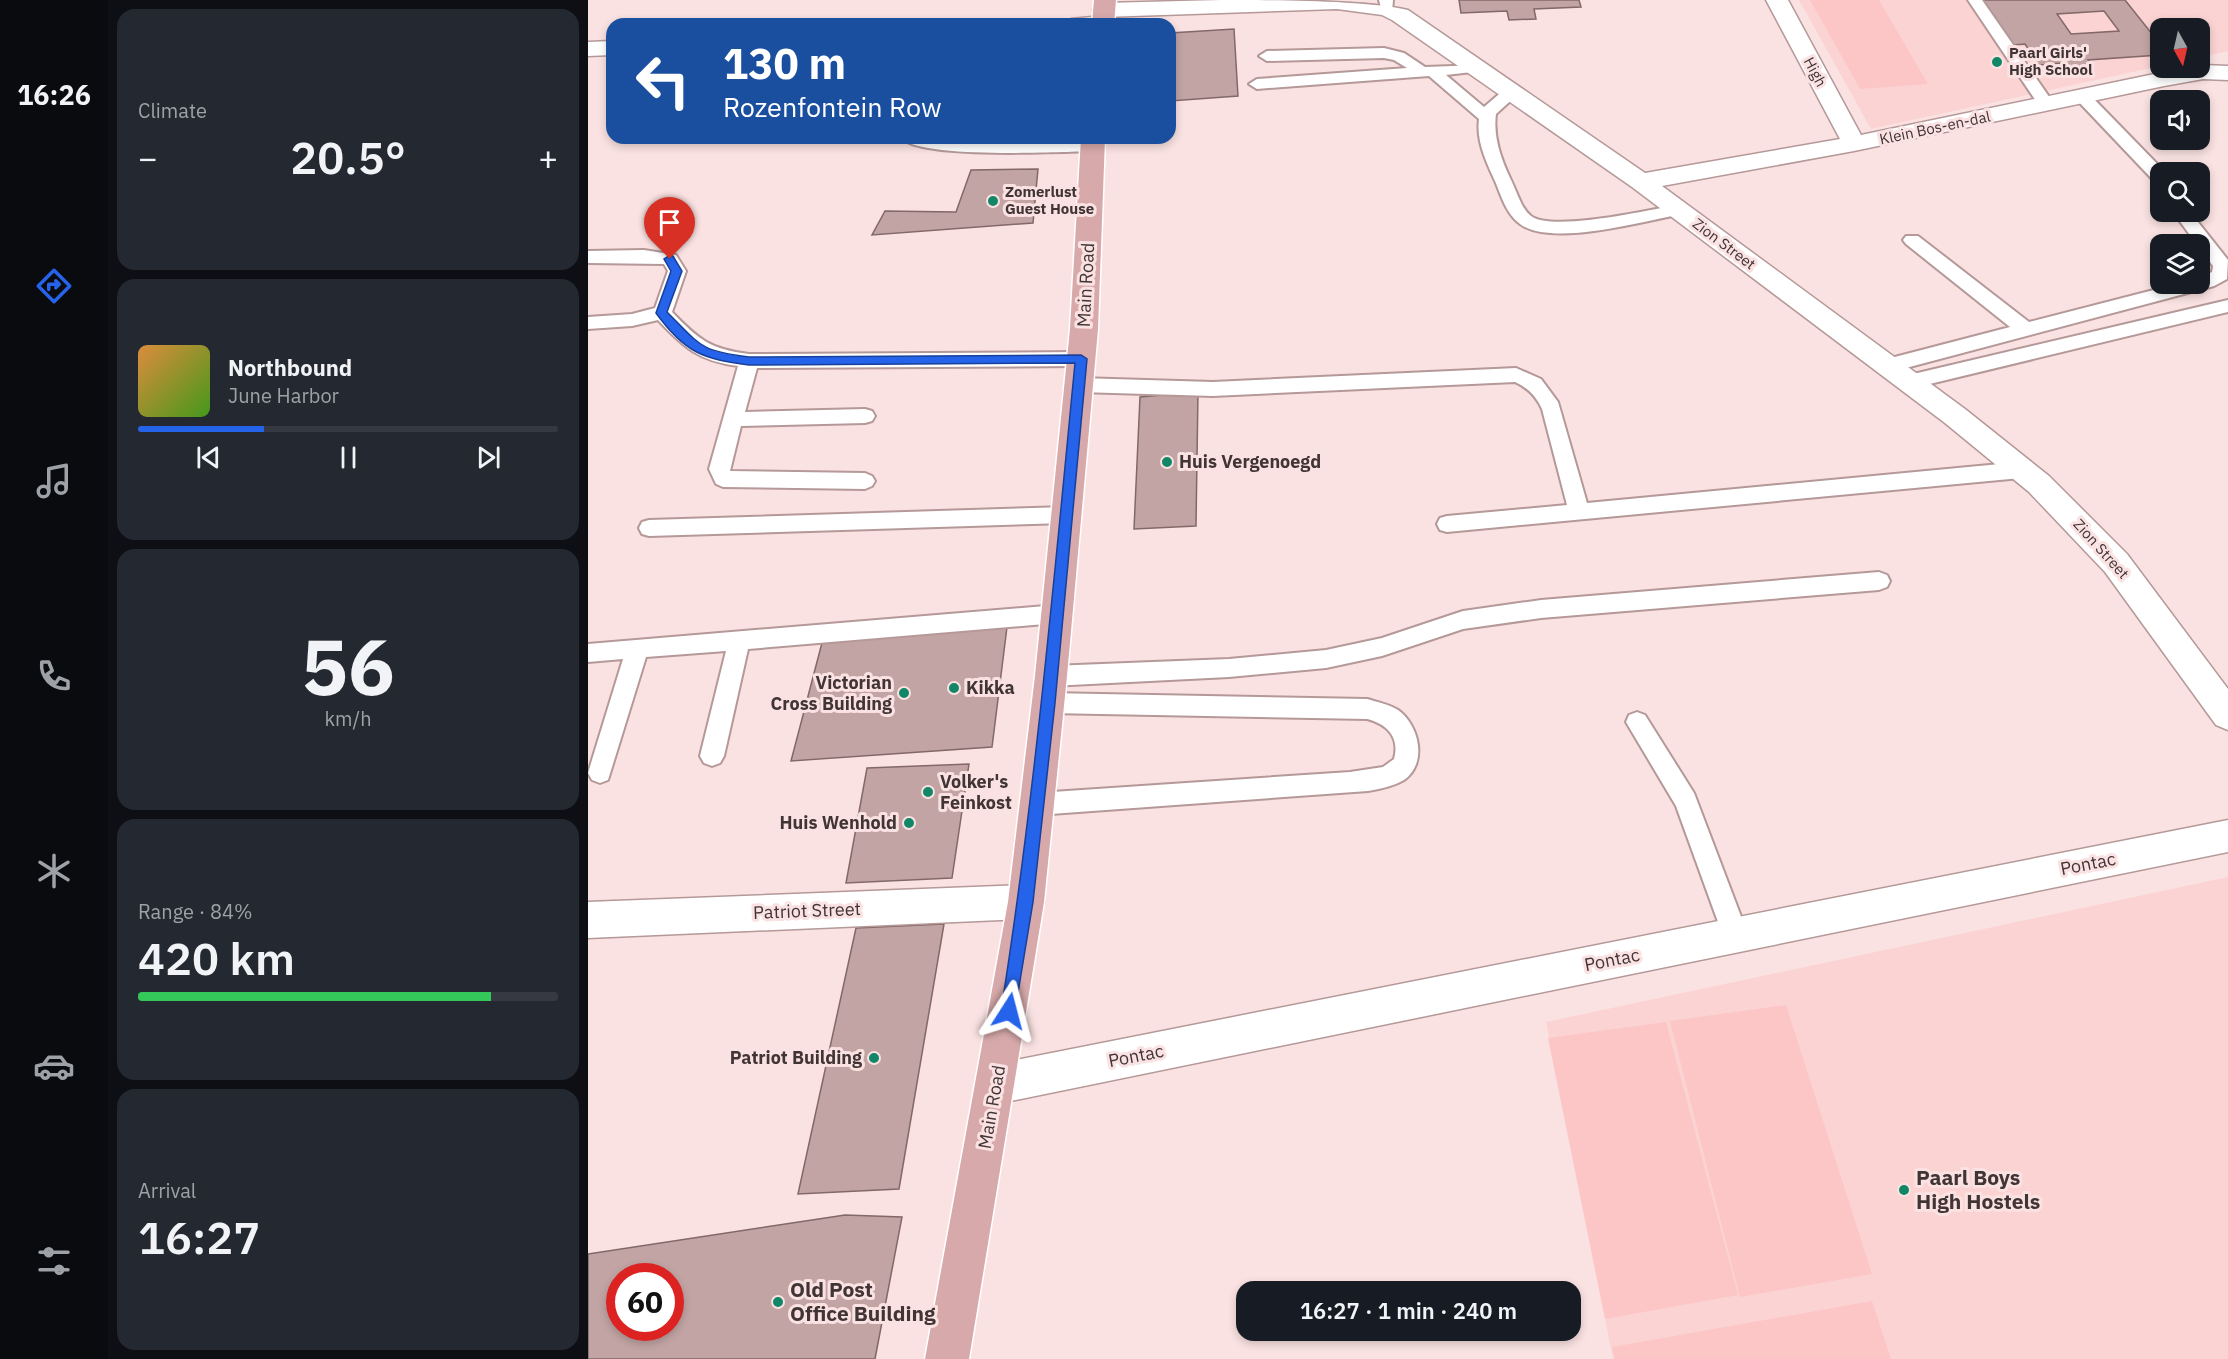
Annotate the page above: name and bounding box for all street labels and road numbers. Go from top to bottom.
street label: High [1800,54,1831,90]
street label: Klein Bos-en-dal [1878,106,1992,149]
street label: Zion Street [1689,214,1760,273]
street label: Main Road [1072,242,1099,328]
street label: Zion Street [2070,515,2133,583]
street label: Pontac [2058,847,2118,880]
street label: Patriot Street [753,897,861,924]
street label: Pontac [1582,943,1642,976]
street label: Pontac [1106,1039,1166,1072]
street label: Main Road [973,1063,1010,1151]

